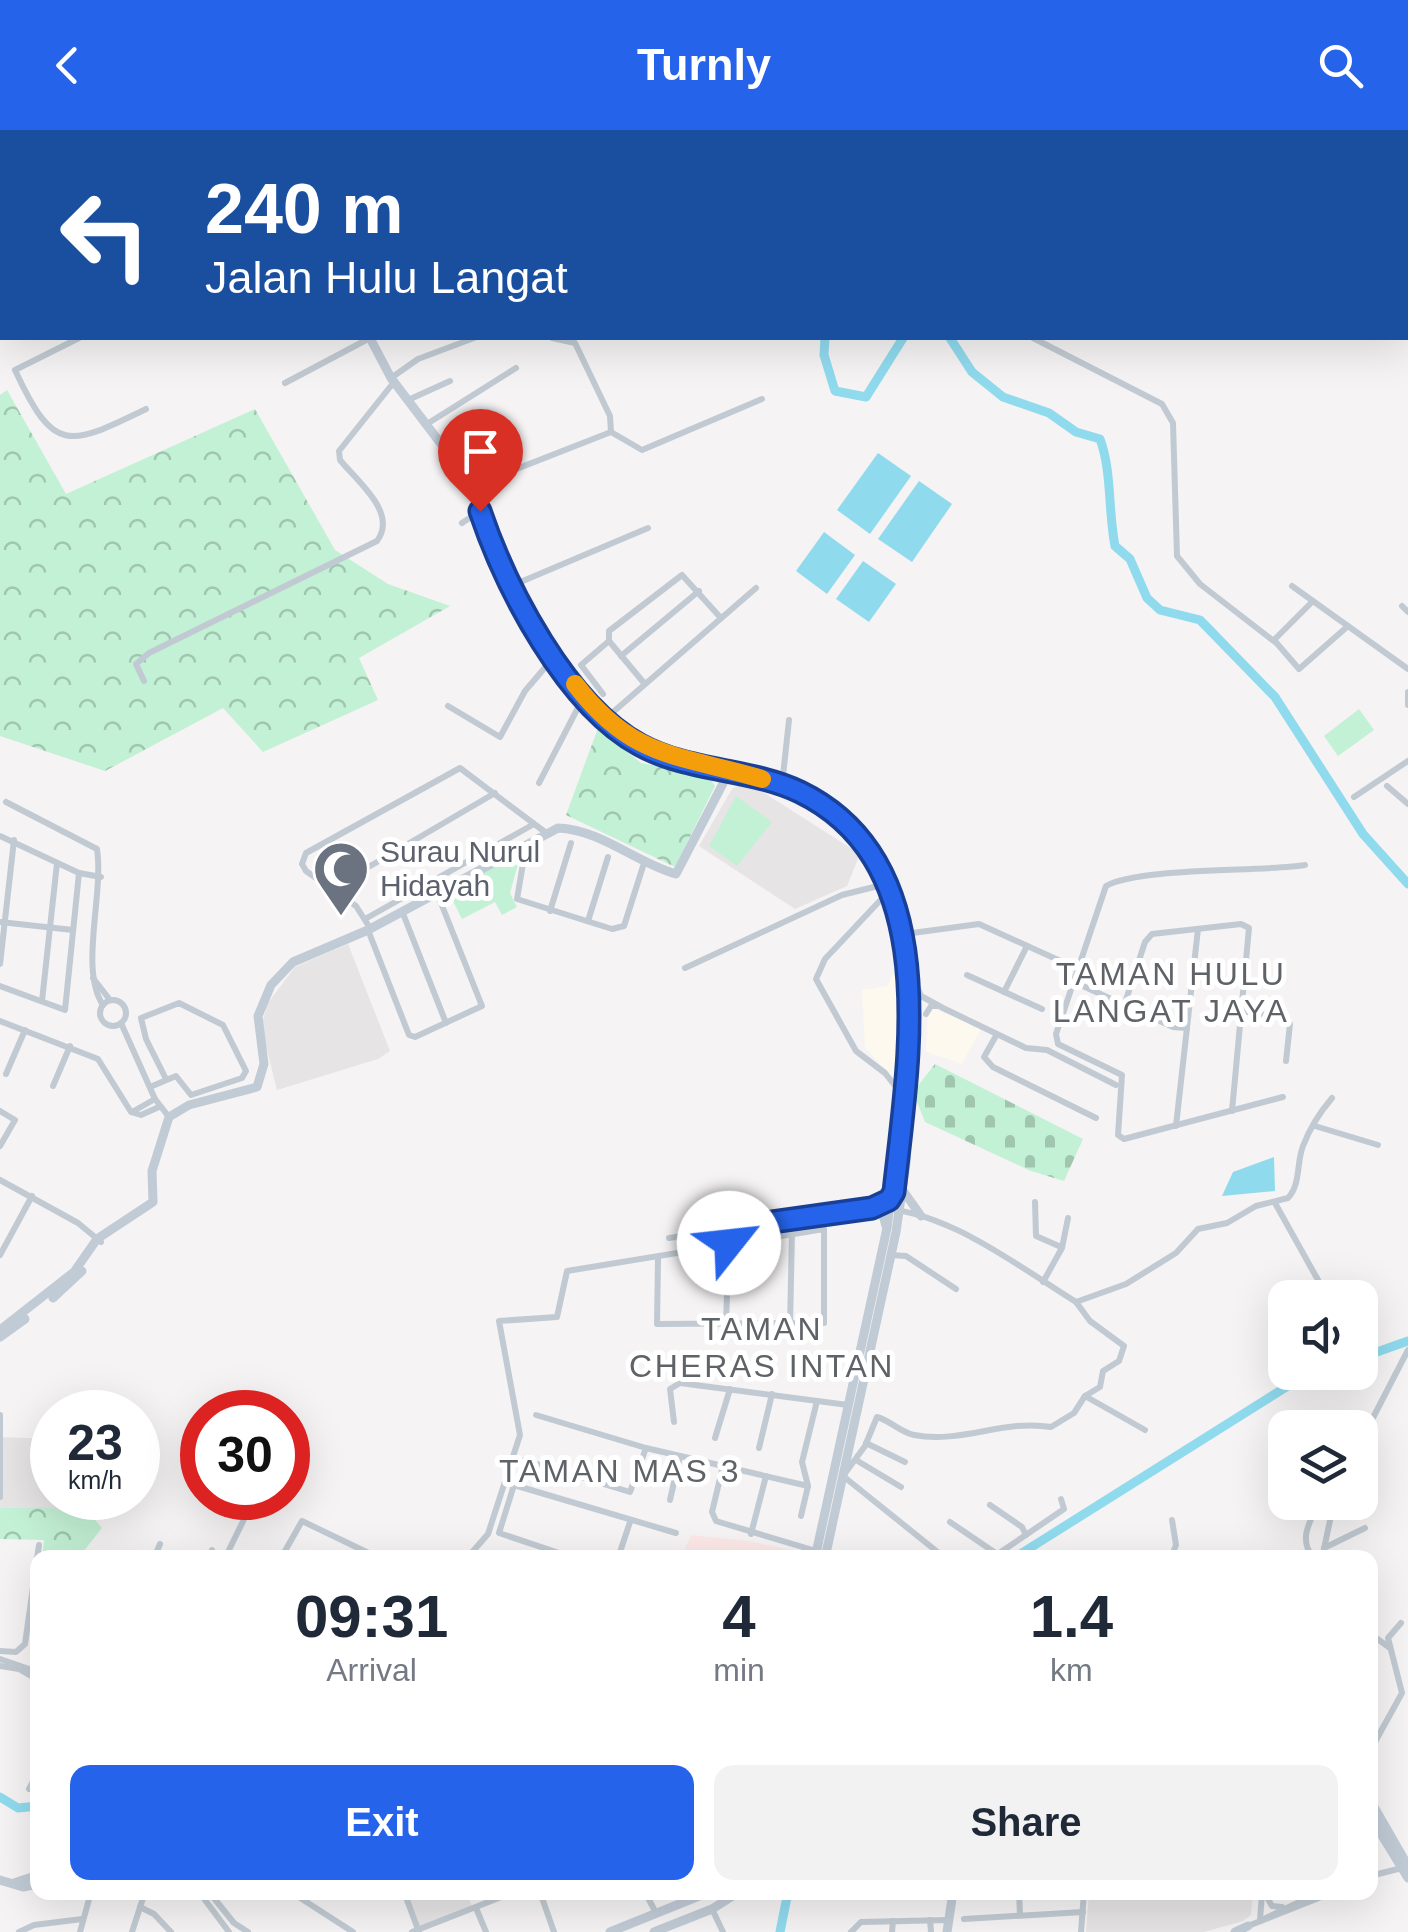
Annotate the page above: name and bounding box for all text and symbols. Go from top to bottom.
icon: back [40,38,95,93]
icon: search [1313,38,1368,93]
text: Turnly [637,39,771,90]
icon: left [40,170,170,300]
text: 240 m [205,170,403,248]
text: Jalan Hulu Langat [205,252,568,303]
pin [438,409,523,512]
icon: arrive [453,424,508,479]
place label: Surau Nurul Hidayah [380,835,540,902]
mosque icon: Surau Nurul Hidayah [311,839,371,918]
district label: TAMAN HULU LANGAT JAYA [1053,956,1289,1029]
position arrow [677,1191,781,1295]
map controls [1268,1280,1378,1520]
button: sound [1268,1280,1378,1390]
district label: TAMAN CHERAS INTAN [629,1311,895,1384]
speed limit sign: 30 [180,1390,310,1520]
button: layers [1268,1410,1378,1520]
text: 23 [67,1415,123,1471]
district label: TAMAN MAS 3 [499,1453,741,1489]
text: km/h [68,1466,122,1494]
text: 09:31 [295,1583,448,1650]
text: 4 [722,1583,756,1650]
text: 1.4 [1030,1583,1113,1650]
text: Arrival [326,1652,417,1688]
text: min [713,1652,765,1688]
text: km [1050,1652,1093,1688]
button: Exit [70,1765,694,1880]
button: Share [714,1765,1338,1880]

